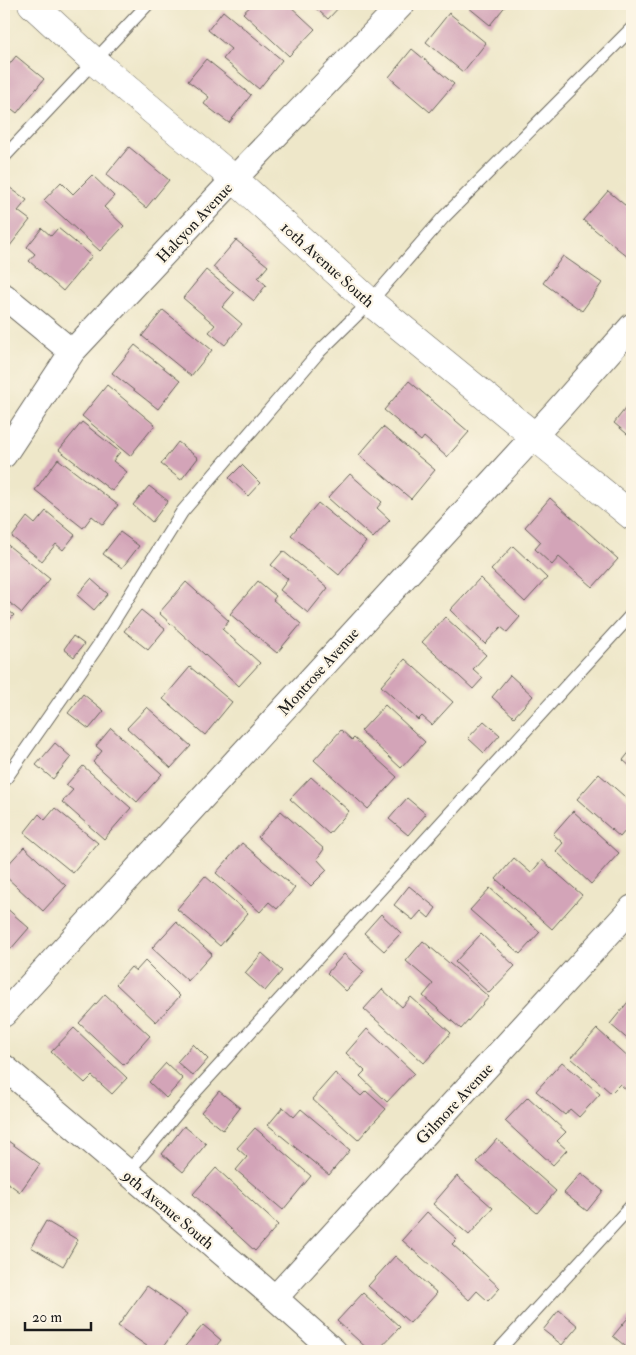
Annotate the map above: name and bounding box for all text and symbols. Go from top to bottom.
street label: Halcyon Avenue [152,178,237,267]
street label: 10th Avenue South [276,218,379,312]
street label: Montrose Avenue [274,623,364,720]
street label: Gilmore Avenue [412,1059,498,1149]
street label: 9th Avenue South [118,1165,219,1254]
scale bar [25,1300,91,1332]
text: 20 m [32,1308,62,1327]

